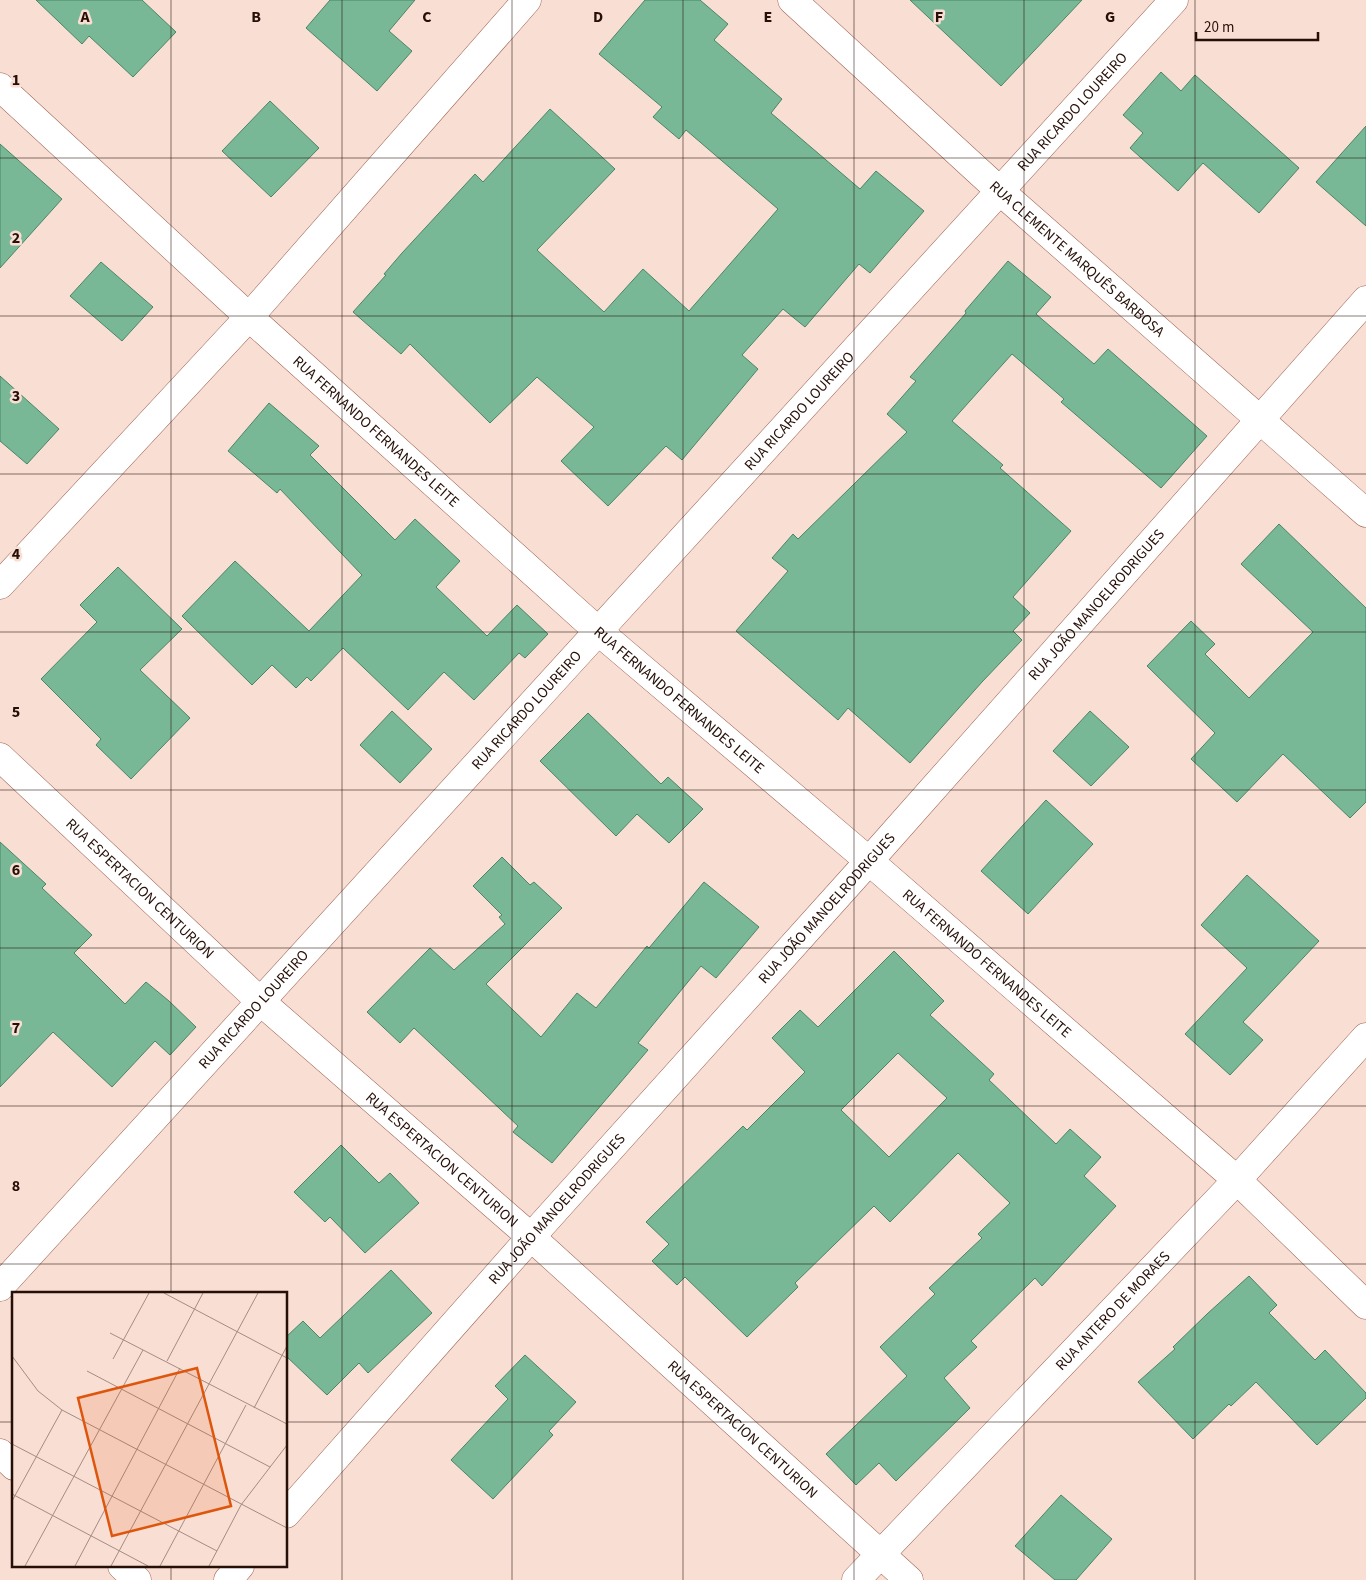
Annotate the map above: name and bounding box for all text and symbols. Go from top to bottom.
text: A [79,6,90,28]
text: B [251,6,261,28]
text: C [422,6,432,28]
text: D [593,6,603,28]
text: E [764,6,772,28]
text: F [935,6,943,28]
text: G [1105,6,1115,28]
scale bar [1196,10,1318,42]
text: 20 m [1204,17,1234,38]
street label: RUA RICARDO LOUREIRO [1012,47,1132,176]
text: 1 [12,69,20,91]
street label: RUA CLEMENTE MARQUÊS BARBOSA [985,176,1170,342]
text: 2 [12,227,20,249]
street label: RUA RICARDO LOUREIRO [739,347,859,475]
street label: RUA FERNANDO FERNANDES LEITE [288,351,464,512]
text: 3 [12,385,20,407]
street label: RUA JOÃO MANOELRODRIGUES [1023,524,1169,685]
text: 4 [12,543,21,565]
street label: RUA FERNANDO FERNANDES LEITE [590,622,769,778]
street label: RUA RICARDO LOUREIRO [466,646,586,774]
text: 5 [12,701,20,723]
street label: RUA ESPERTACION CENTURION [61,813,219,963]
street label: RUA JOÃO MANOELRODRIGUES [753,828,900,988]
text: 6 [12,859,20,881]
street label: RUA FERNANDO FERNANDES LEITE [898,884,1076,1043]
street label: RUA RICARDO LOUREIRO [194,945,313,1073]
text: 7 [12,1017,20,1039]
street label: RUA ESPERTACION CENTURION [361,1087,523,1232]
street label: RUA JOÃO MANOELRODRIGUES [483,1129,630,1289]
text: 8 [12,1175,20,1197]
street label: RUA ANTERO DE MORAES [1050,1246,1175,1375]
inset map [12,1292,288,1568]
street label: RUA ESPERTACION CENTURION [663,1355,823,1503]

